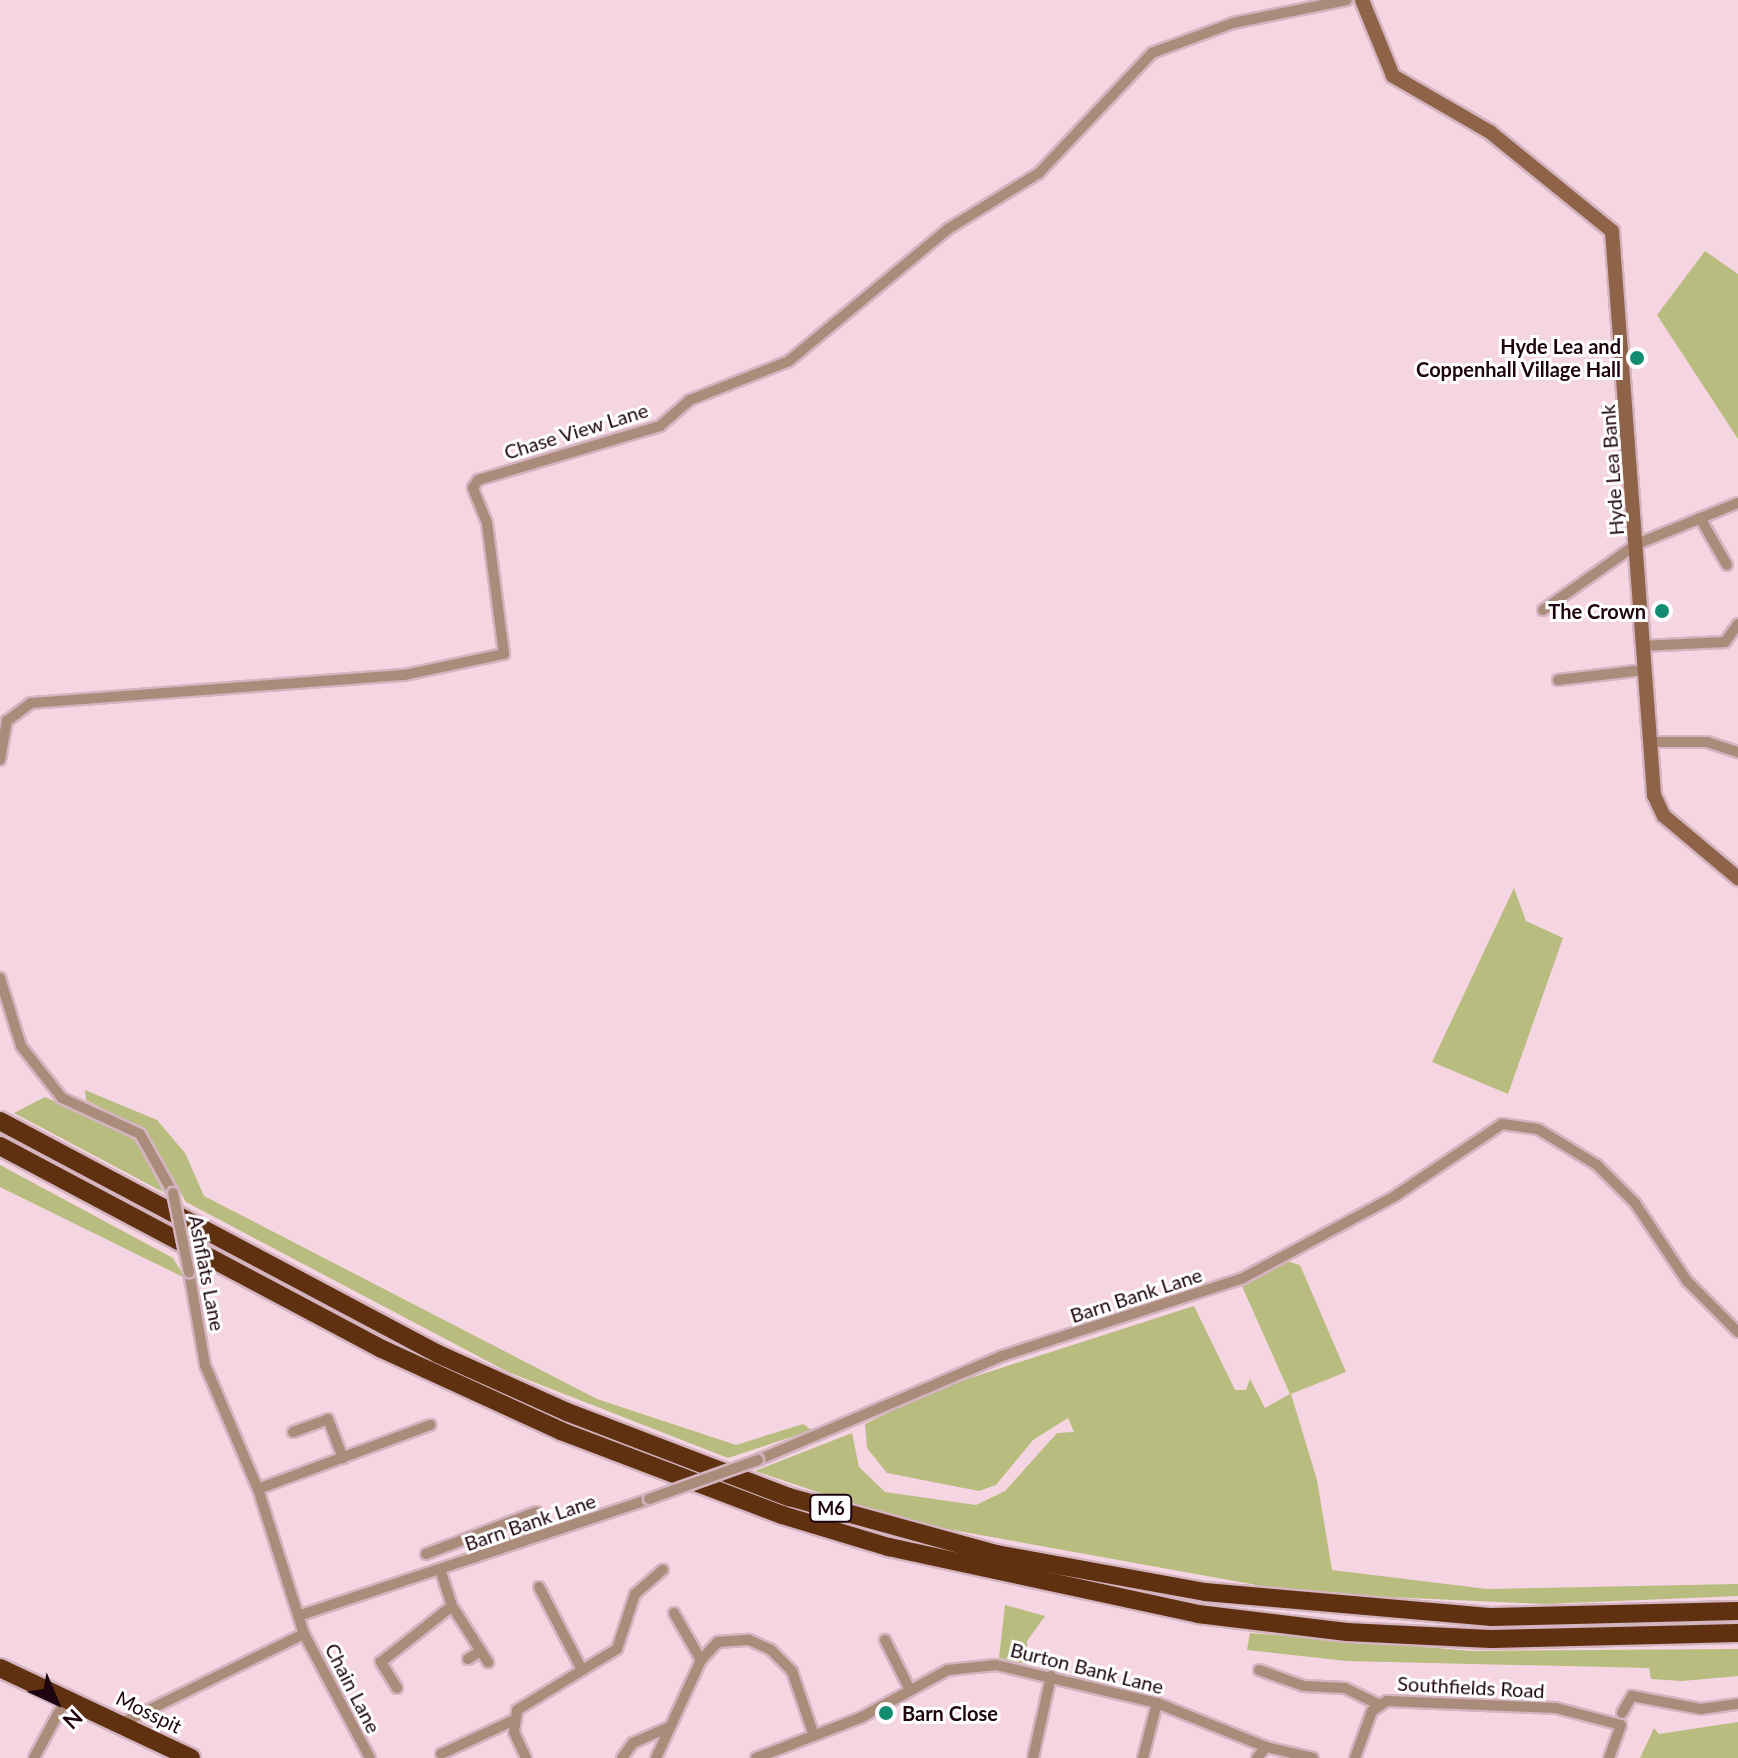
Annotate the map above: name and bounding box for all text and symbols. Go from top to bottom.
place label: Hyde Lea and Coppenhall Village Hall [1415,334,1621,381]
marker: Hyde Lea and Coppenhall Village Hall [1628,349,1646,367]
street label: Chase View Lane [501,398,651,464]
street label: Hyde Lea Bank [1595,404,1629,536]
place label: The Crown [1548,599,1646,623]
marker: The Crown [1653,602,1671,620]
street label: Ashflats Lane [184,1213,230,1333]
street label: Barn Bank Lane [1067,1262,1205,1328]
street label: Barn Bank Lane [461,1488,599,1556]
road number: M6 [809,1494,853,1522]
street label: Burton Bank Lane [1008,1637,1166,1699]
street label: Chain Lane [320,1639,386,1737]
north arrow [16,1662,96,1742]
street label: Southfields Road [1397,1671,1545,1703]
street label: Mosspit [112,1686,186,1738]
place label: Barn Close [902,1701,998,1725]
text: N [58,1704,89,1735]
marker: Barn Close [877,1704,895,1722]

